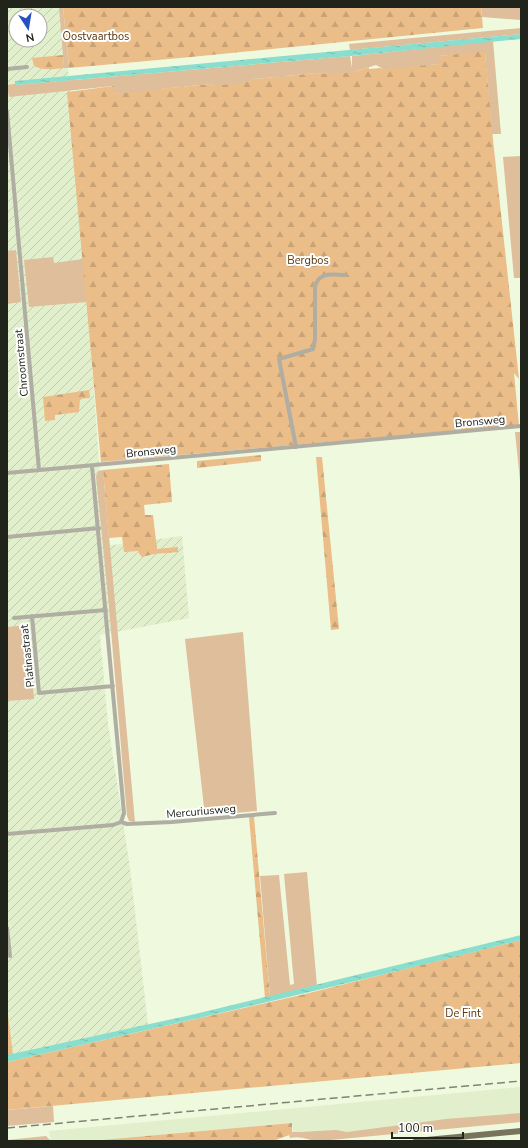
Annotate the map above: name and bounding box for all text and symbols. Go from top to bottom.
north arrow [8,8,48,48]
text: N [24,29,36,45]
park label: Oostvaartbos [63,29,129,44]
park label: Bergbos [287,253,329,268]
street label: Chroomstraat [11,328,32,397]
street label: Bronsweg [454,412,506,431]
street label: Bronsweg [125,441,177,462]
street label: Platinastraat [17,624,38,688]
street label: Mercuriusweg [166,801,236,822]
park label: De Fint [445,1006,481,1021]
scale bar [392,1114,463,1140]
text: 100 m [398,1120,433,1136]

